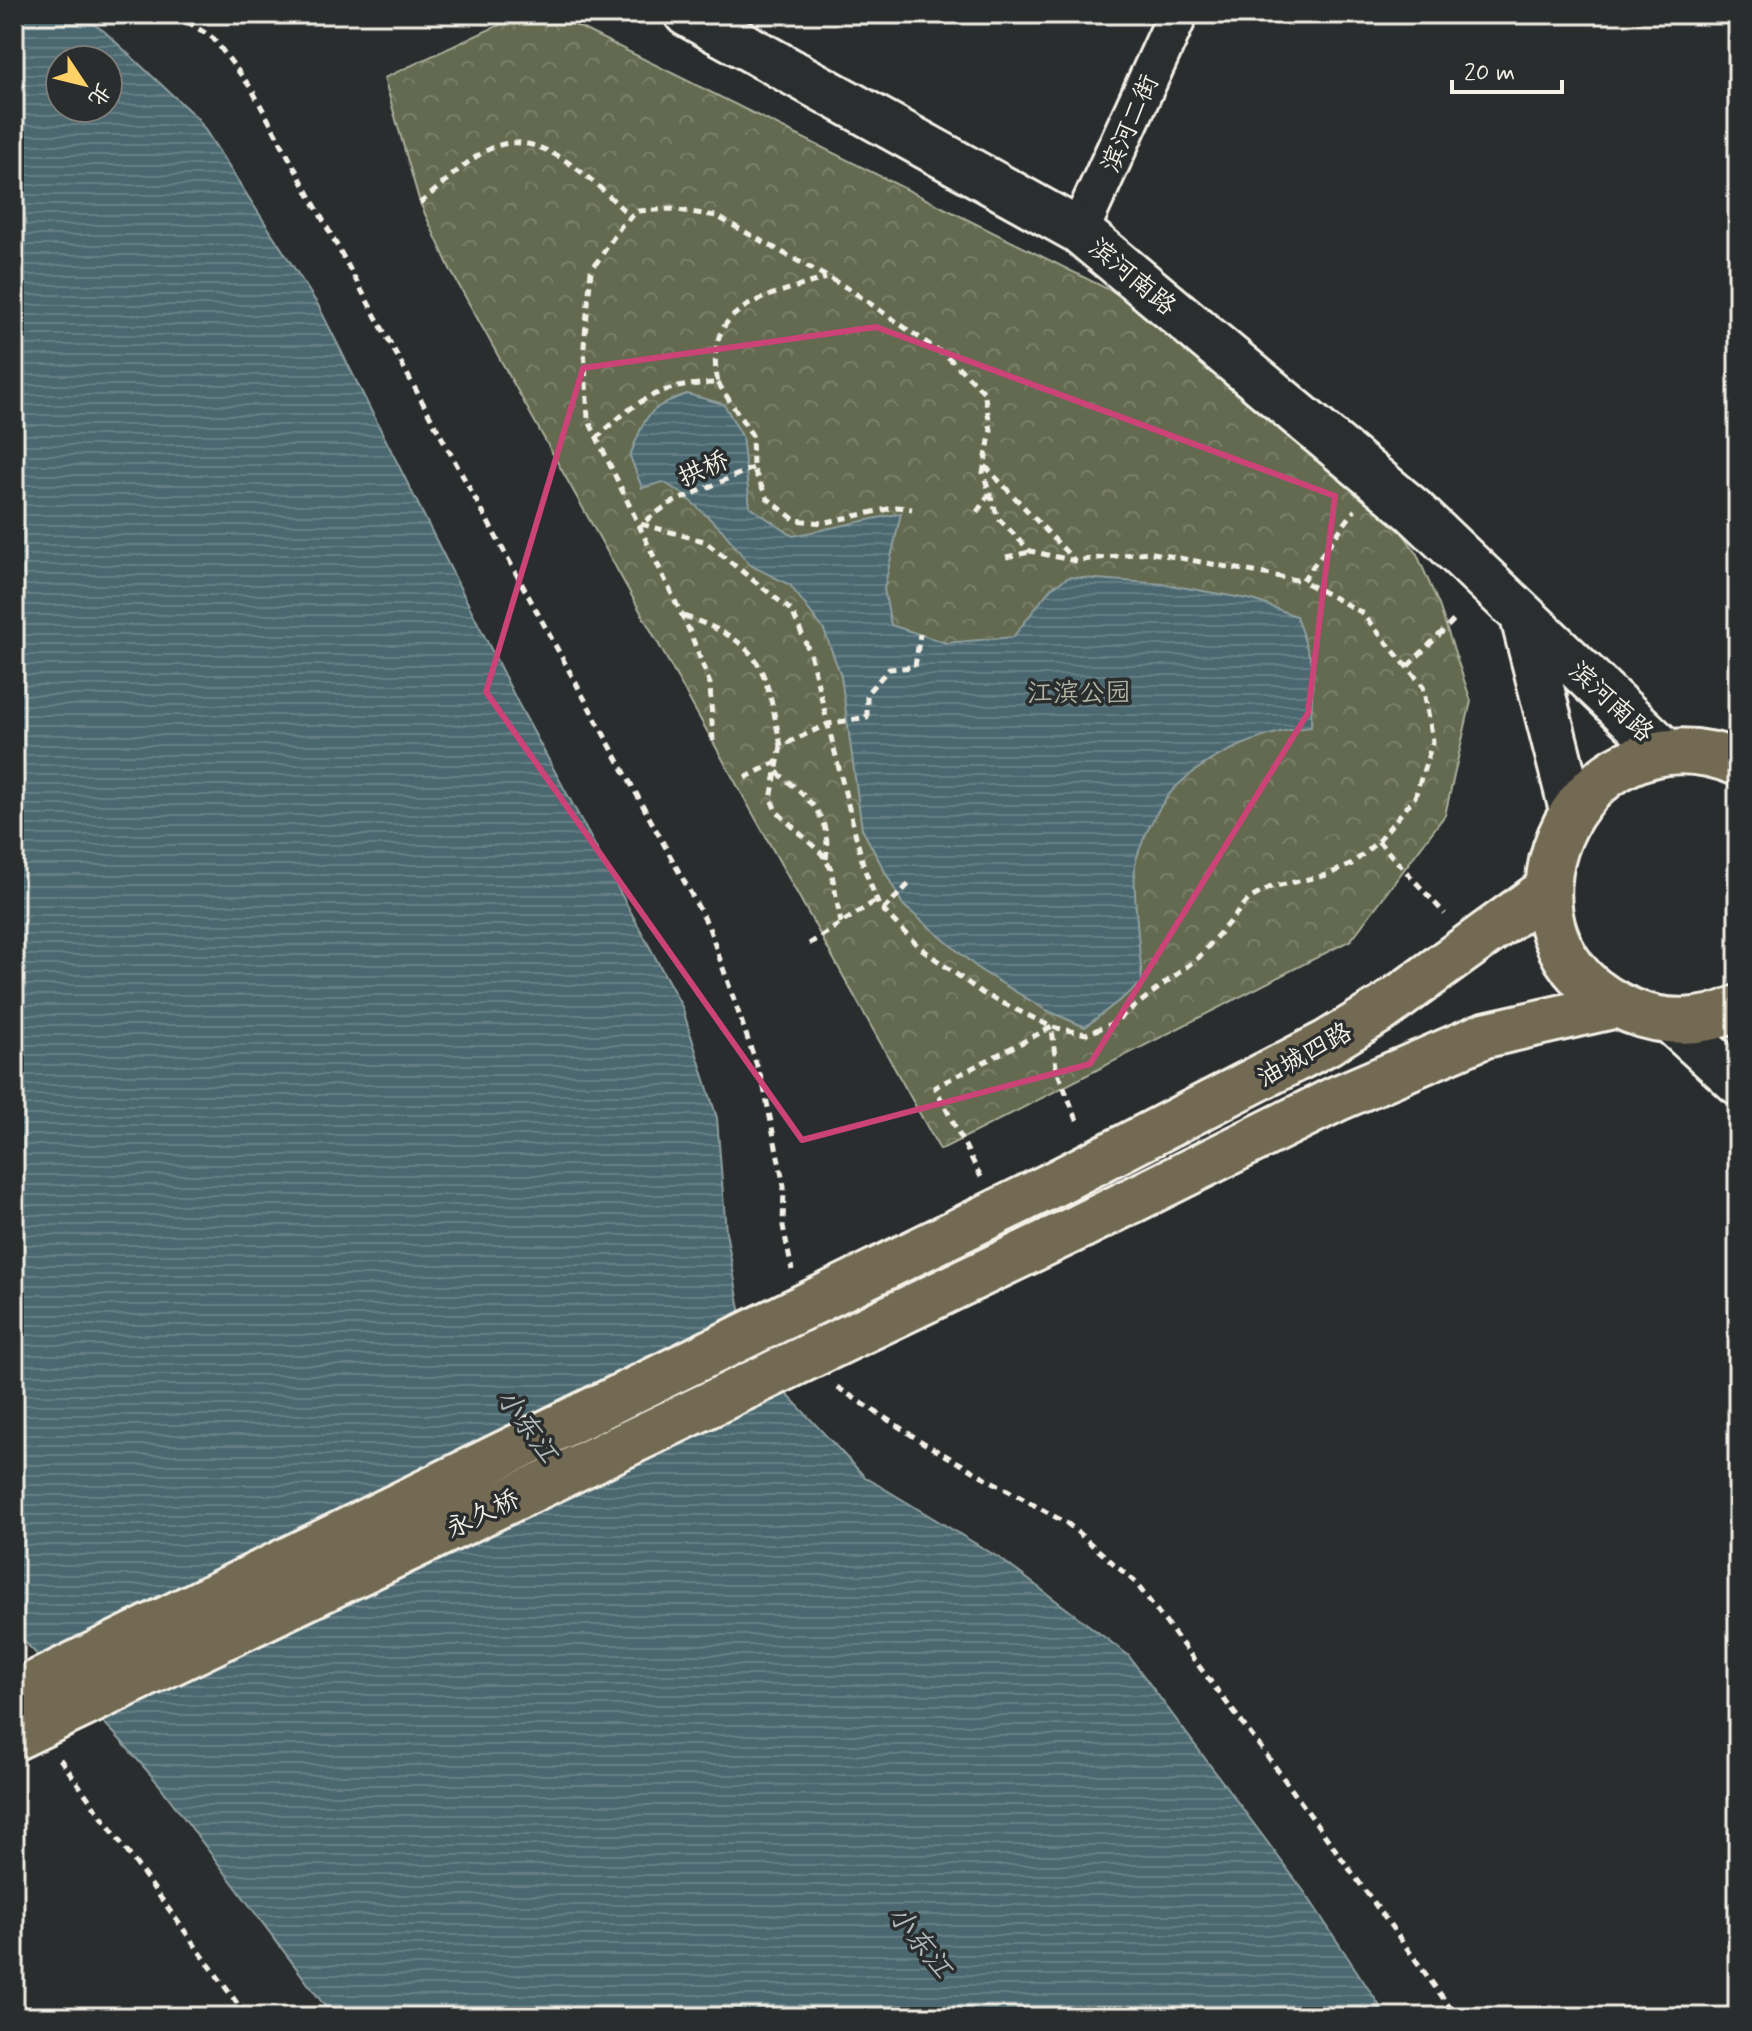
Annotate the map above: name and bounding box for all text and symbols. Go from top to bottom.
north arrow [44,44,124,124]
scale bar [1452,44,1562,94]
text: 20 m [1464,58,1515,89]
street label: 滨河二街 [1094,69,1168,178]
text: 北 [81,77,117,111]
street label: 滨河南路 [1081,231,1182,324]
street label: 拱桥 [673,444,734,496]
street label: 滨河南路 [1561,655,1660,750]
park label: 江滨公园 [1027,677,1131,711]
street label: 油城四路 [1251,1016,1359,1096]
water label: 小东江 [486,1382,567,1473]
street label: 永久桥 [440,1482,525,1547]
water label: 小东江 [878,1898,961,1988]

